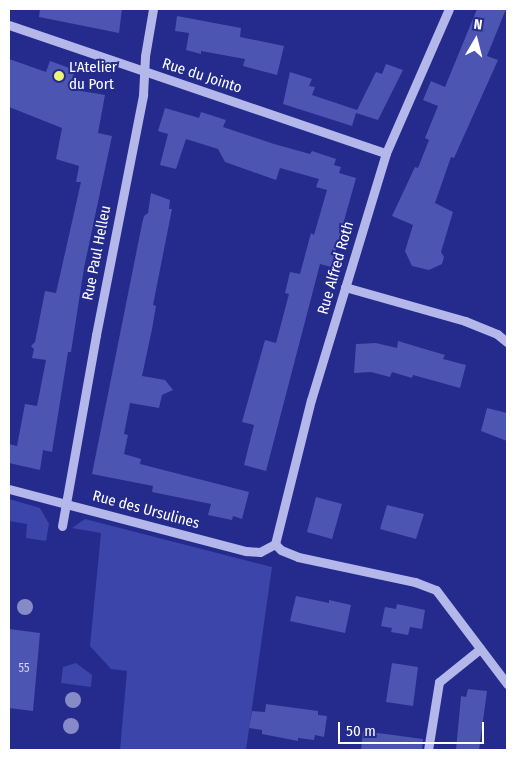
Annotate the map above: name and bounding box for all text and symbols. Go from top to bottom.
north arrow [451,15,501,65]
text: N [473,16,483,34]
street label: Rue du Jointo [160,55,244,97]
place label: L'Atelier du Port [69,58,117,93]
marker: L'Atelier du Port [53,70,65,82]
street label: Rue Paul Helleu [79,204,115,302]
street label: Rue Alfred Roth [314,219,358,317]
street label: Rue des Ursulines [91,487,201,533]
house number: 55 [19,662,29,676]
scale bar [341,712,487,744]
text: 50 m [346,722,376,740]

